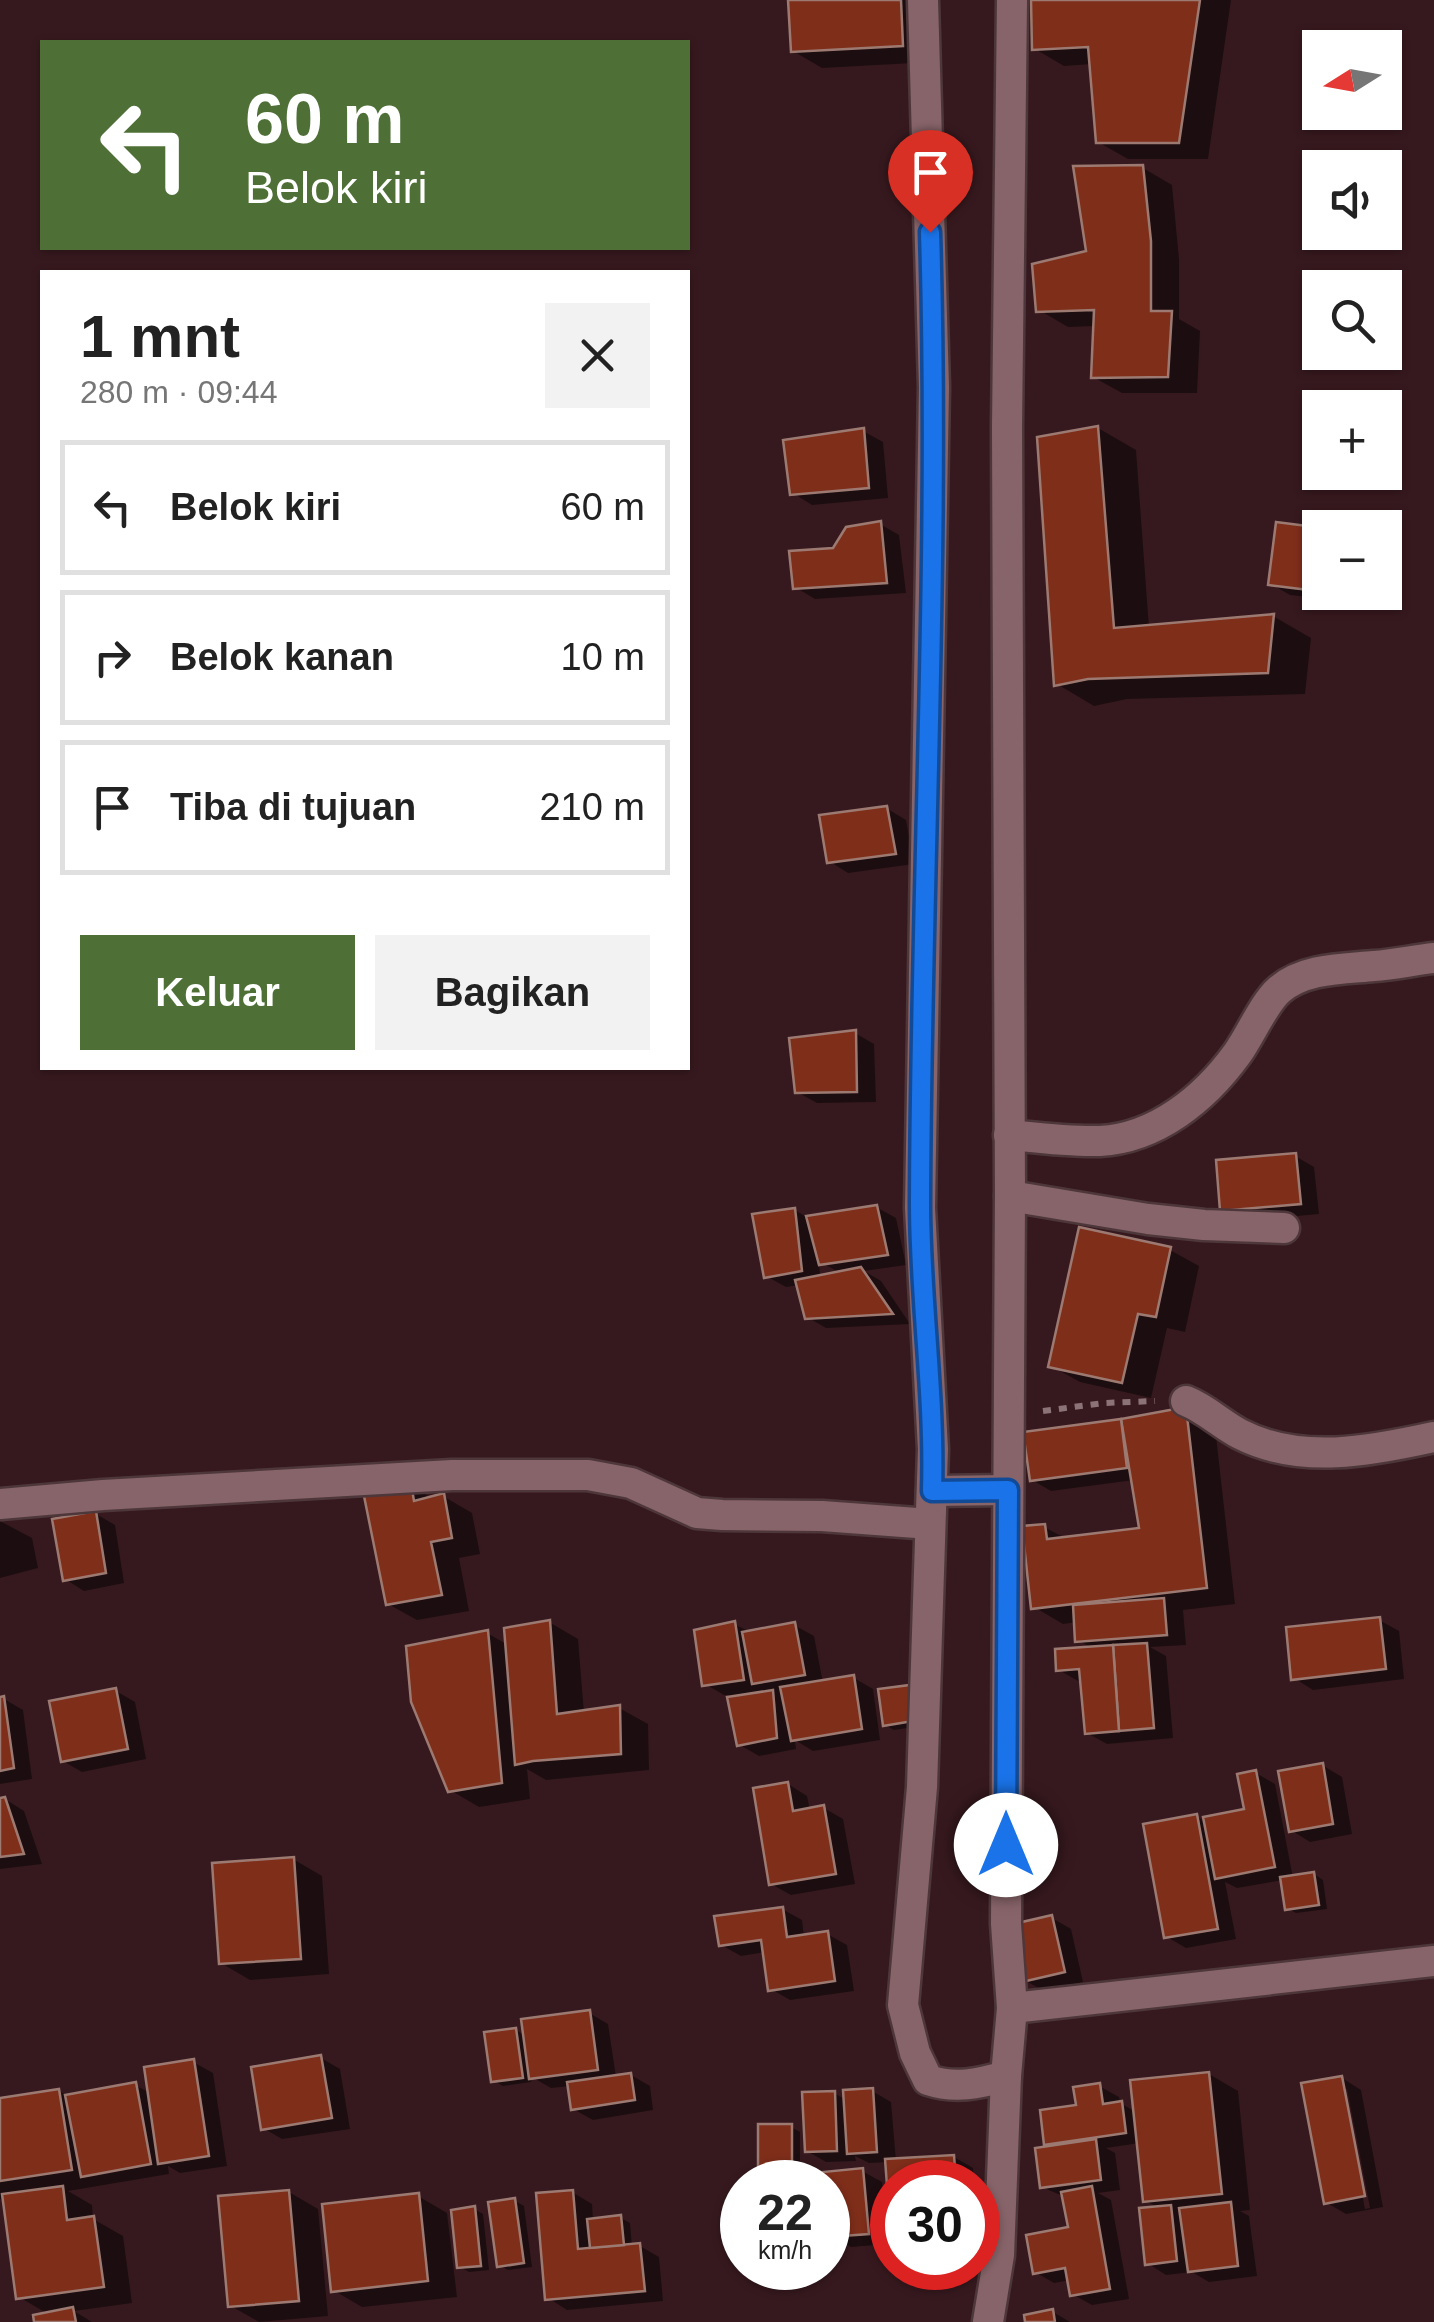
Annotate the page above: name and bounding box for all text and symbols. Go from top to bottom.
north arrow [1302,30,1402,130]
map controls [1302,30,1402,610]
icon: left [80,80,210,210]
text: 60 m [245,80,405,158]
pin [888,130,973,233]
icon: arrive [903,145,958,200]
button: sound [1302,150,1402,250]
text: Belok kiri [245,162,428,213]
button: search [1302,270,1402,370]
text: 1 mnt [80,303,240,370]
button: close [545,303,650,408]
text: 280 m · 09:44 [80,374,277,410]
button: + [1302,390,1402,490]
icon: left [85,480,140,535]
text: Belok kiri [170,486,341,528]
text: 60 m [561,486,645,528]
button: − [1302,510,1402,610]
icon: right [85,630,140,685]
text: Belok kanan [170,636,394,678]
text: 10 m [561,636,645,678]
icon: arrive [85,780,140,835]
text: Tiba di tujuan [170,786,416,828]
text: 210 m [539,786,645,828]
button: Keluar [80,935,355,1050]
button: Bagikan [375,935,650,1050]
position arrow [954,1793,1058,1897]
speed limit sign: 30 [870,2160,1000,2290]
text: 22 [757,2185,813,2241]
text: km/h [758,2236,812,2264]

